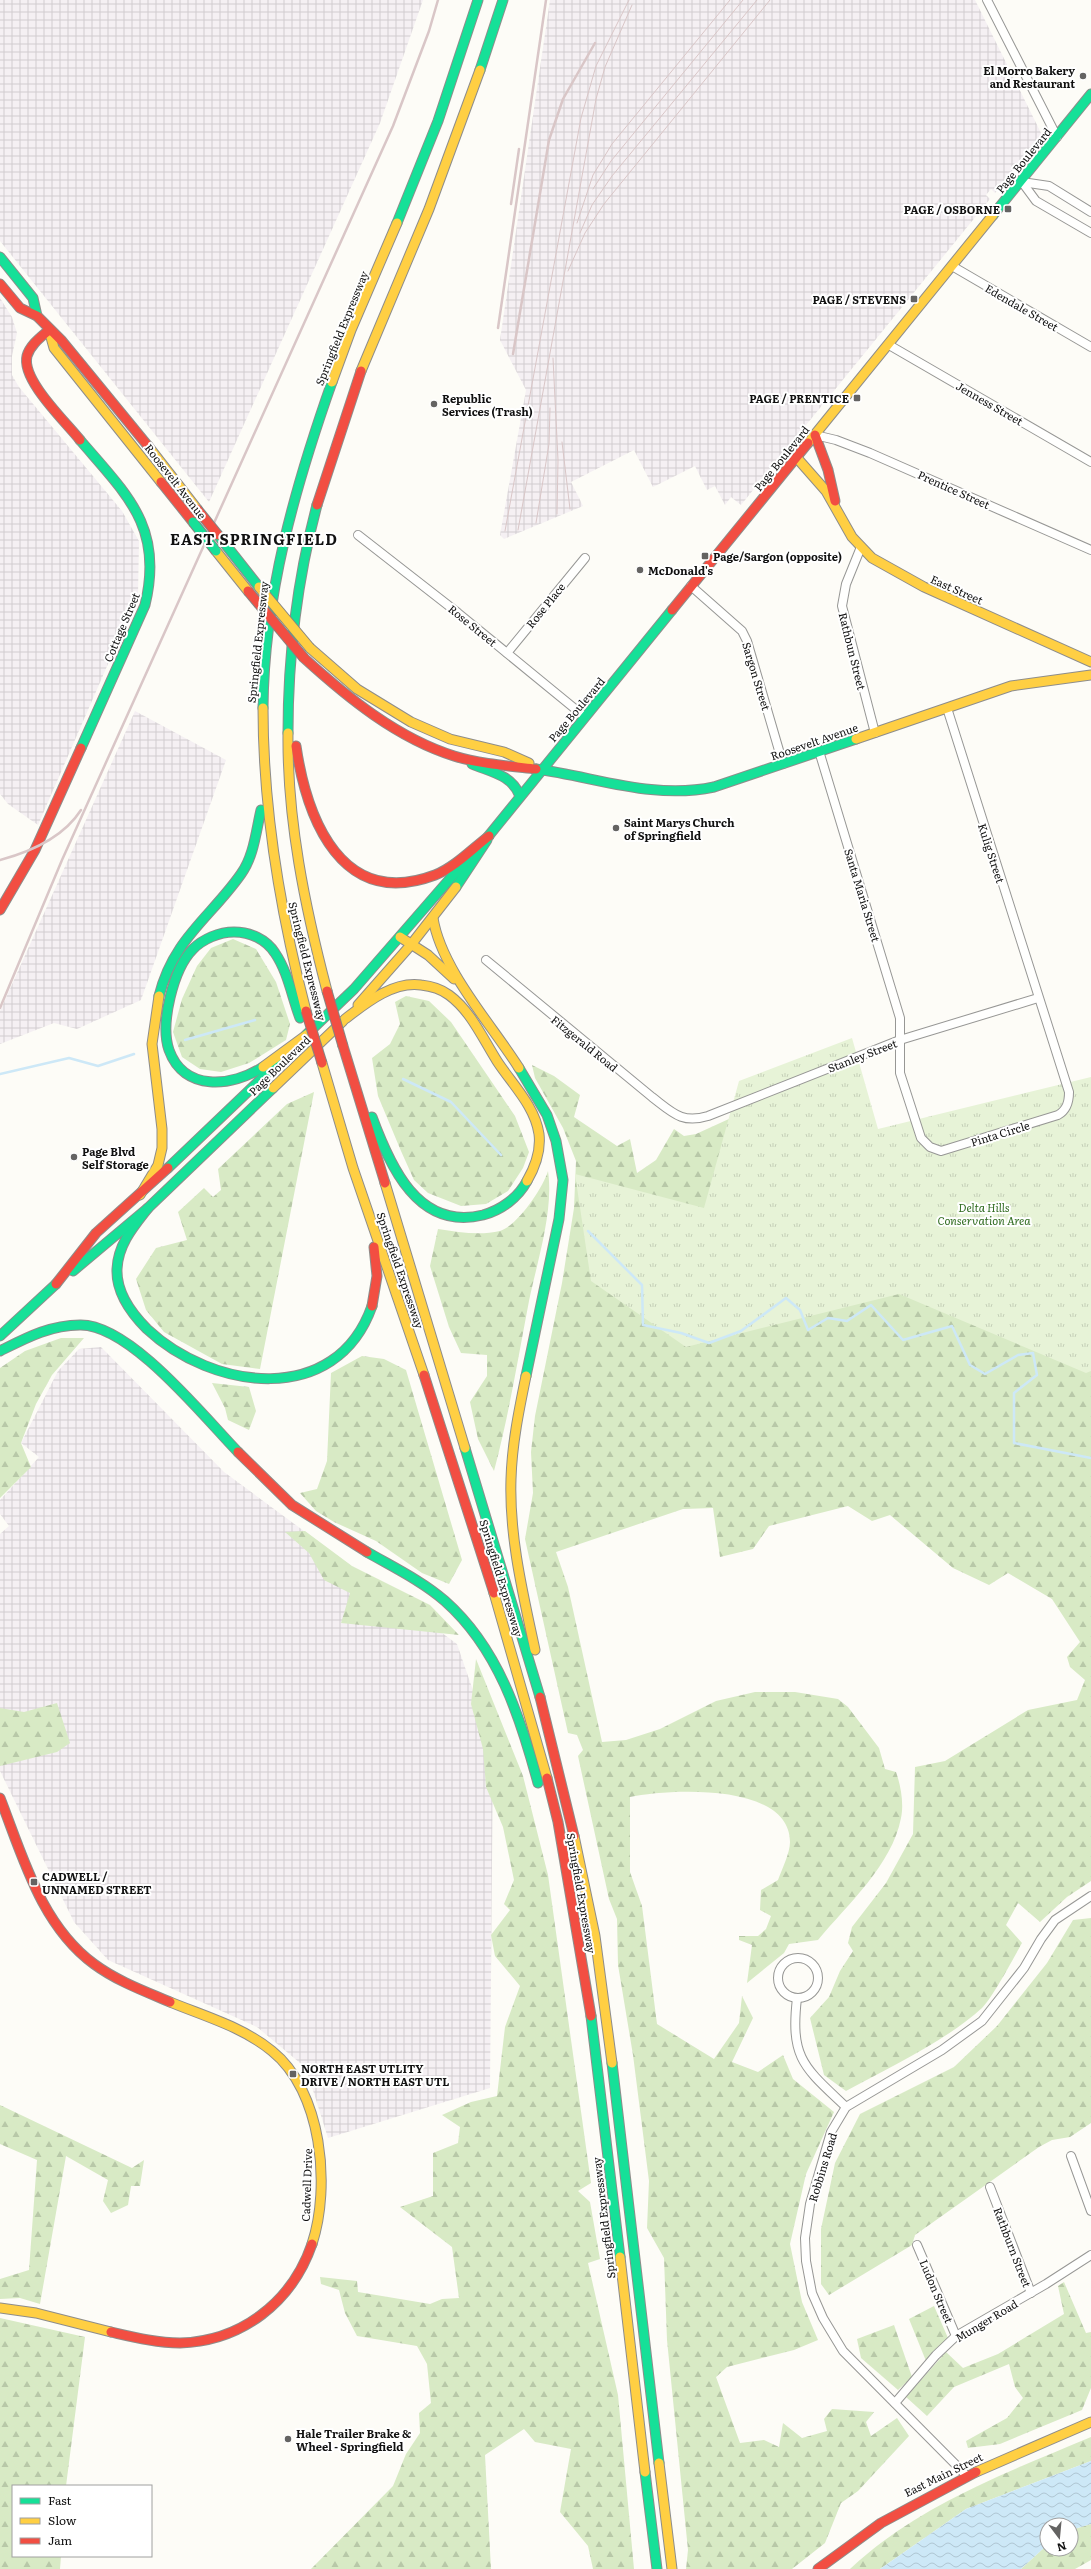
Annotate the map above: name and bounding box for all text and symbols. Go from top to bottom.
place label: El Morro Bakery and Restaurant [983,62,1075,91]
marker: El Morro Bakery and Restaurant [1078,71,1088,81]
street label: Page Boulevard [992,124,1055,196]
place label: PAGE / OSBORNE [904,201,1000,217]
marker: PAGE / OSBORNE [1003,204,1013,214]
street label: Springfield Expressway [311,268,372,388]
street label: Edendale Street [982,280,1062,335]
place label: PAGE / STEVENS [812,291,906,307]
marker: PAGE / STEVENS [909,294,919,304]
street label: Jenness Street [954,377,1027,429]
place label: Republic Services (Trash) [442,390,533,419]
place label: PAGE / PRENTICE [749,390,849,406]
marker: PAGE / PRENTICE [852,393,862,403]
marker: Republic Services (Trash) [429,399,439,409]
street label: Page Boulevard [750,422,813,494]
street label: Roosevelt Avenue [142,440,211,522]
street label: Prentice Street [915,466,993,512]
district label: EAST SPRINGFIELD [170,527,338,550]
place label: Page/Sargon (opposite) [713,548,842,564]
marker: Page/Sargon (opposite) [700,551,710,561]
place label: McDonald's [648,562,714,578]
marker: McDonald's [635,565,645,575]
street label: East Street [928,570,986,608]
street label: Rose Place [522,579,568,631]
street label: Springfield Expressway [243,580,271,704]
street label: Cottage Street [99,589,143,664]
street label: Rose Street [445,600,501,650]
street label: Rathbun Street [836,611,870,692]
street label: Sargon Street [739,640,775,713]
street label: Page Boulevard [544,673,608,745]
street label: Roosevelt Avenue [768,718,860,763]
place label: Saint Marys Church of Springfield [624,814,735,843]
street label: Kulig Street [975,821,1009,885]
marker: Saint Marys Church of Springfield [611,823,621,833]
street label: Santa Maria Street [841,846,885,944]
street label: Springfield Expressway [285,900,331,1023]
street label: Fitzgerald Road [548,1011,622,1075]
street label: Page Boulevard [245,1031,314,1099]
street label: Stanley Street [825,1034,899,1076]
street label: Pinta Circle [969,1116,1032,1150]
place label: Page Blvd Self Storage [82,1143,149,1172]
marker: Page Blvd Self Storage [69,1152,79,1162]
park label: Delta Hills Conservation Area [938,1199,1031,1228]
street label: Springfield Expressway [374,1210,429,1331]
street label: Springfield Expressway [476,1517,528,1639]
street label: Springfield Expressway [564,1831,601,1955]
place label: CADWELL / UNNAMED STREET [42,1868,152,1897]
marker: CADWELL / UNNAMED STREET [29,1877,39,1887]
place label: NORTH EAST UTLITY DRIVE / NORTH EAST UTL [301,2060,449,2089]
marker: NORTH EAST UTLITY DRIVE / NORTH EAST UTL [288,2069,298,2079]
street label: Robbins Road [804,2130,840,2204]
street label: Cadwell Drive [297,2148,315,2222]
street label: Springfield Expressway [588,2156,618,2280]
street label: Rathburn Street [990,2205,1036,2290]
street label: Ludon Street [916,2257,958,2326]
street label: Munger Road [952,2295,1020,2345]
place label: Hale Trailer Brake & Wheel - Springfield [296,2425,411,2454]
marker: Hale Trailer Brake & Wheel - Springfield [283,2434,293,2444]
street label: East Main Street [901,2448,986,2500]
legend [12,2485,152,2557]
text: Fast [48,2491,72,2509]
text: Slow [48,2511,77,2529]
north arrow [1039,2517,1079,2557]
text: Jam [48,2531,73,2549]
text: N [1055,2539,1069,2557]

